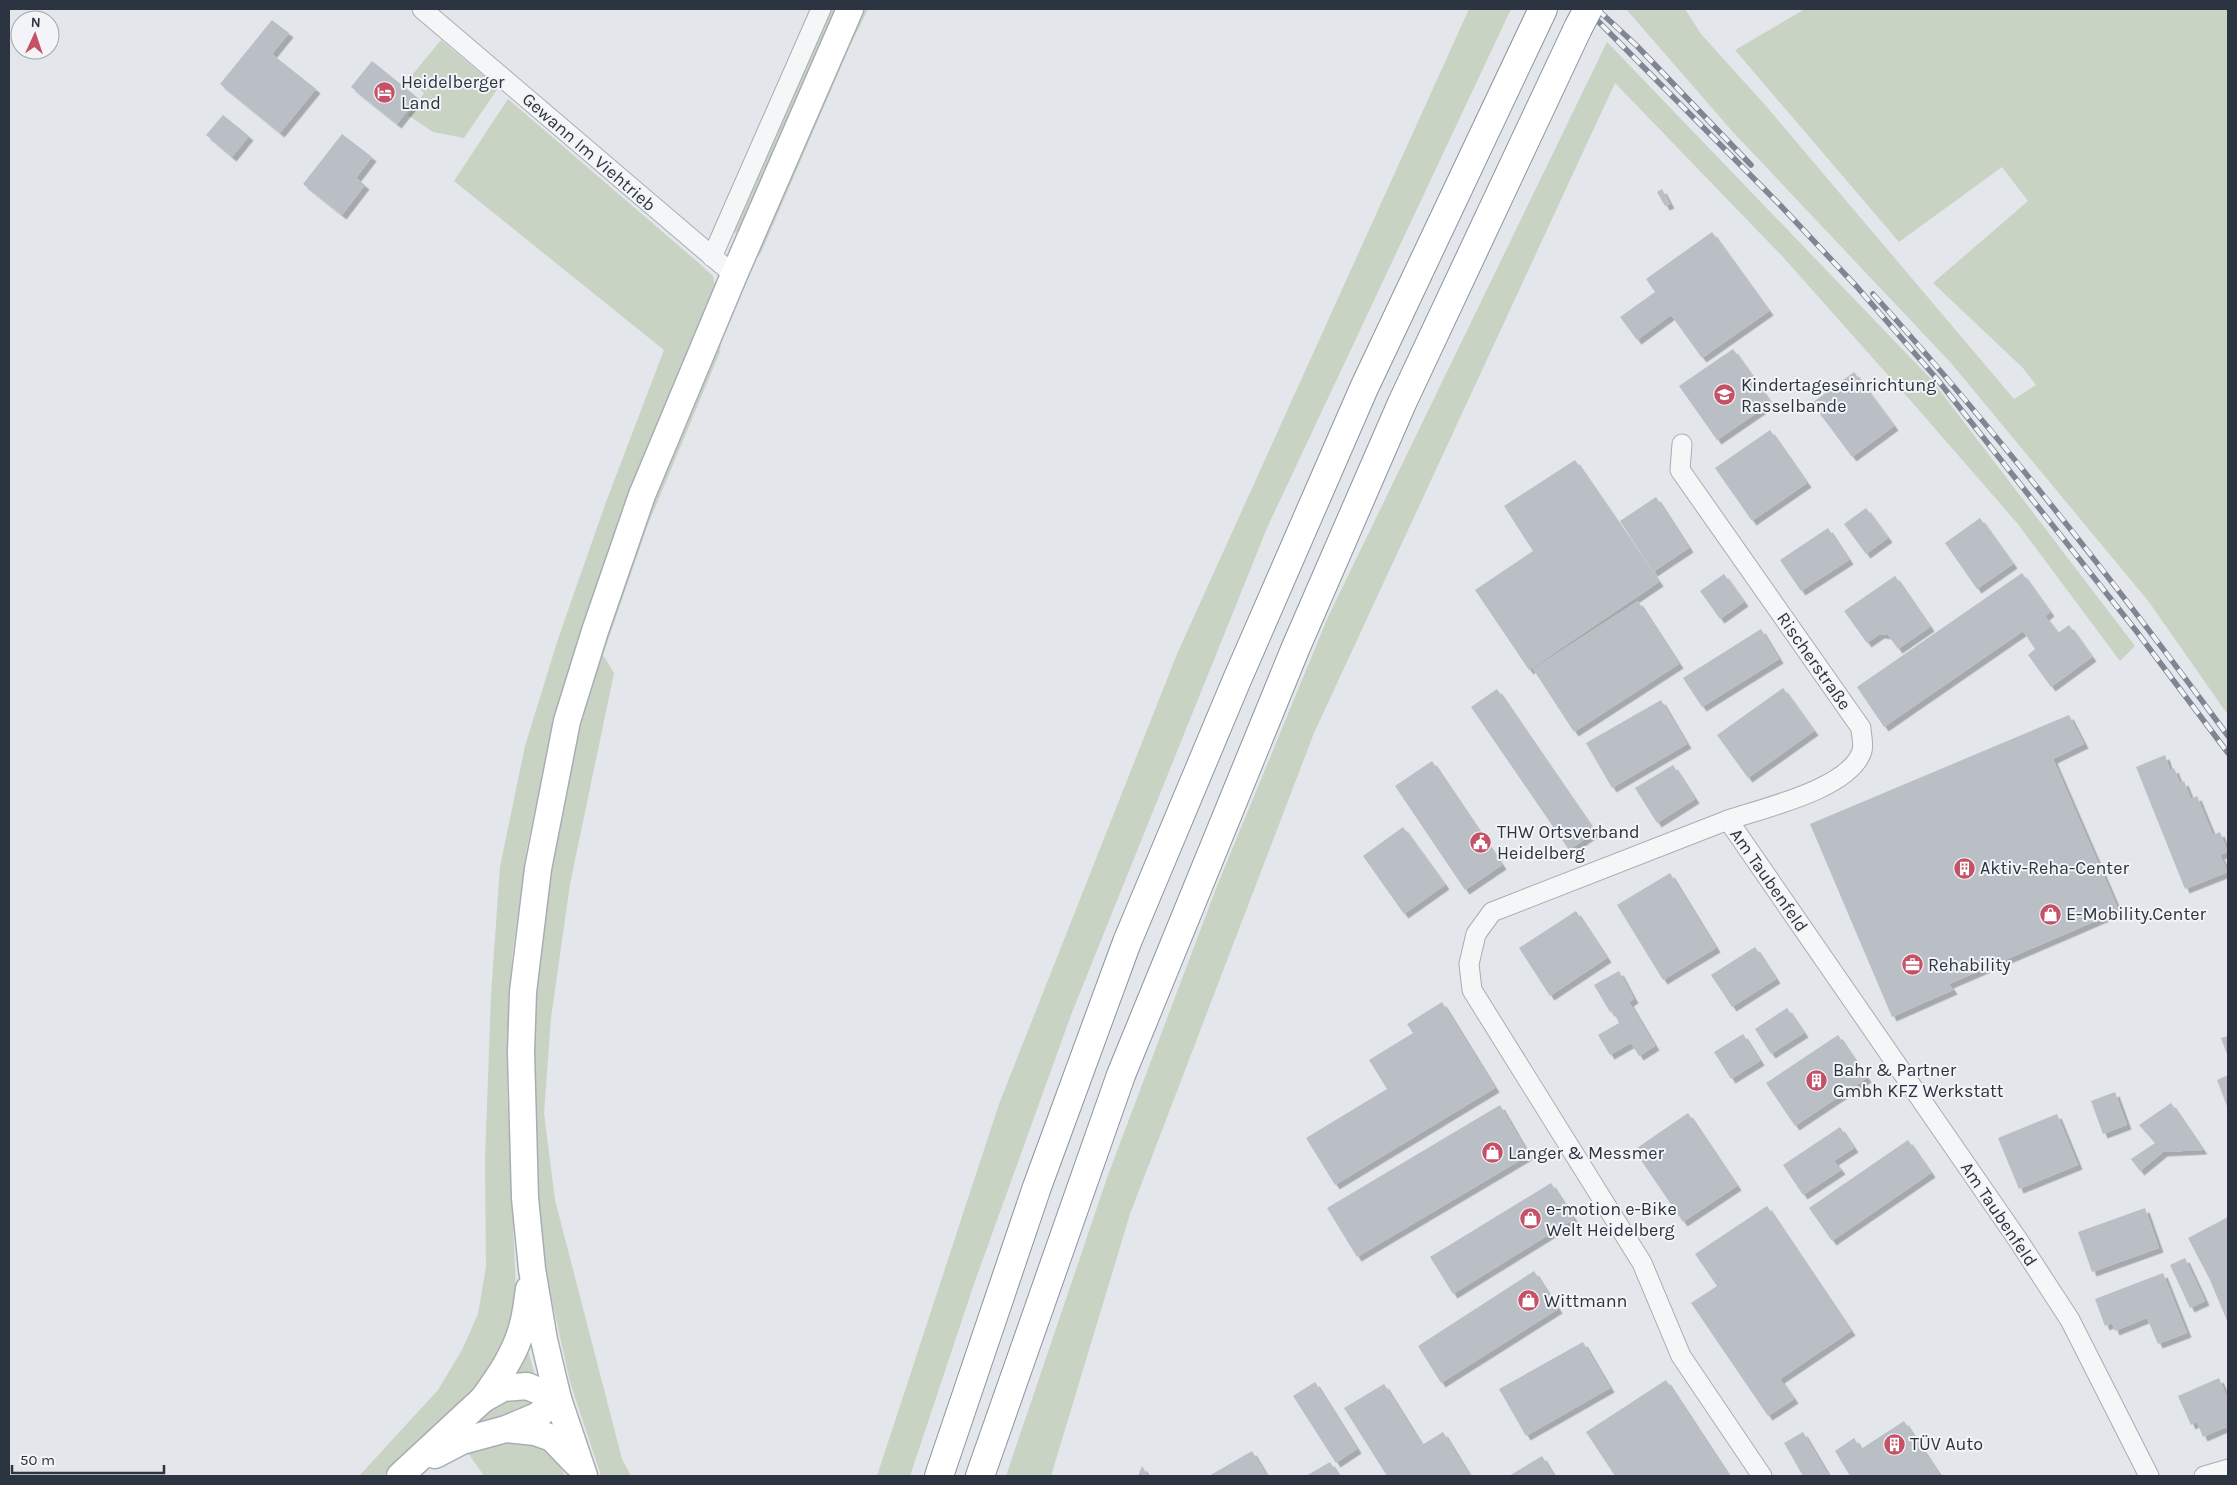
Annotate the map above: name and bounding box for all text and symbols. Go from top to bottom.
north arrow [10,10,60,60]
text: N [30,14,41,31]
place label: Heidelberger Land [401,71,505,114]
hotel icon: Heidelberger Land [373,80,397,104]
street label: Gewann Im Viehtrieb [518,88,660,216]
place label: Kindertageseinrichtung Rasselbande [1741,374,1936,417]
school or university icon: Kindertageseinrichtung Rasselbande [1713,383,1737,407]
street label: Rischerstraße [1772,608,1856,714]
place label: THW Ortsverband Heidelberg [1497,821,1640,864]
street label: Am Taubenfeld [1725,824,1813,936]
public building icon: THW Ortsverband Heidelberg [1469,830,1493,854]
building icon: Aktiv-Reha-Center [1952,856,1976,880]
place label: Aktiv-Reha-Center [1980,857,2129,879]
shop icon: E-Mobility.Center [2038,902,2062,926]
place label: E-Mobility.Center [2066,903,2206,925]
office icon: Rehability [1900,953,1924,977]
place label: Rehability [1928,954,2011,976]
place label: Bahr & Partner Gmbh KFZ Werkstatt [1833,1059,2004,1102]
building icon: Bahr & Partner Gmbh KFZ Werkstatt [1805,1068,1829,1092]
shop icon: Langer & Messmer [1480,1141,1504,1165]
place label: Langer & Messmer [1508,1142,1665,1164]
street label: Am Taubenfeld [1956,1157,2042,1271]
place label: e-motion e-Bike Welt Heidelberg [1546,1198,1677,1241]
shop icon: e-motion e-Bike Welt Heidelberg [1518,1207,1542,1231]
shop icon: Wittmann [1516,1289,1540,1313]
place label: Wittmann [1544,1290,1627,1312]
building icon: TÜV Auto [1882,1432,1906,1456]
place label: TÜV Auto [1910,1433,1983,1455]
scale bar [12,1442,165,1474]
text: 50 m [20,1451,55,1469]

